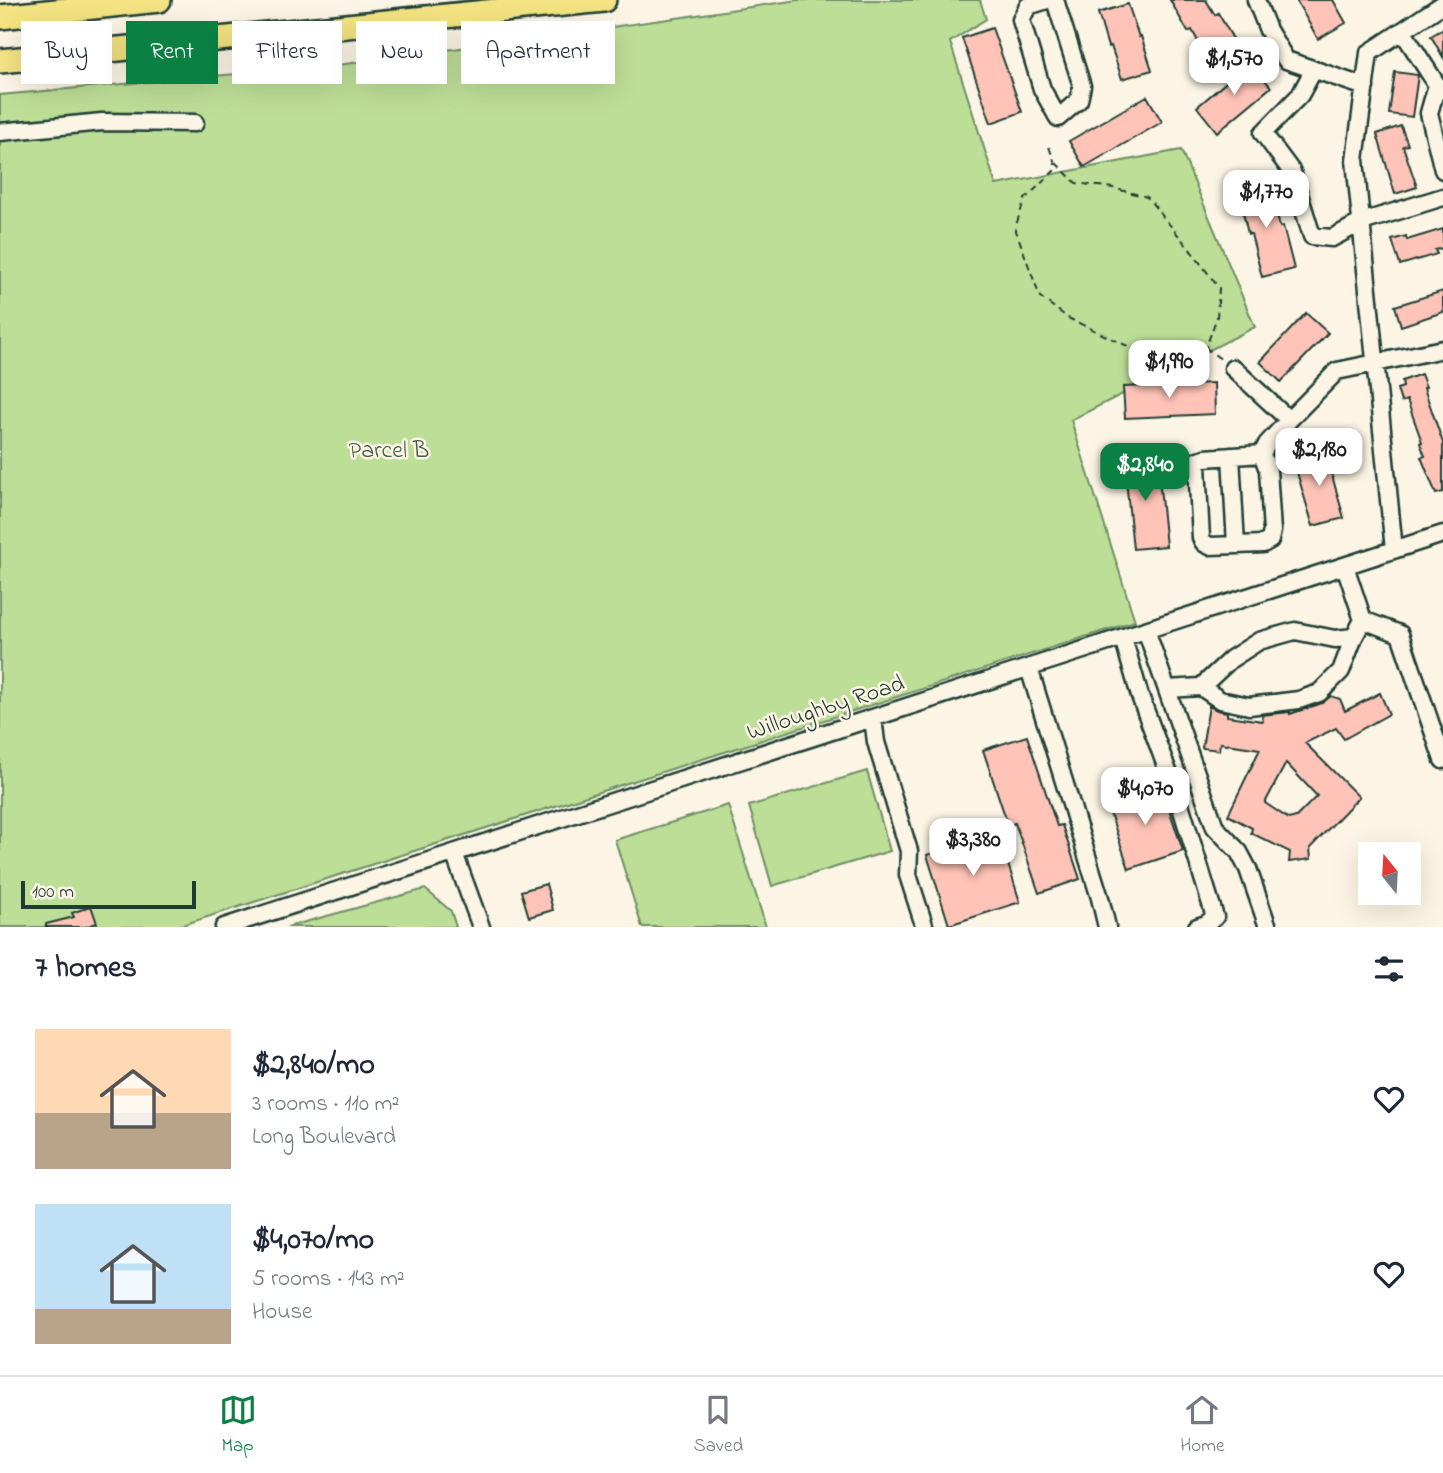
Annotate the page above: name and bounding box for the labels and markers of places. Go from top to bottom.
pin: $1,570 [1177,38,1291,97]
pin: $1,770 [1209,170,1323,230]
pin: $1,990 [1112,340,1226,400]
pin: $2,180 [1262,428,1376,488]
pin: $2,840 [1088,444,1202,503]
pin: $4,070 [1088,768,1202,827]
pin: $3,380 [916,818,1030,878]

